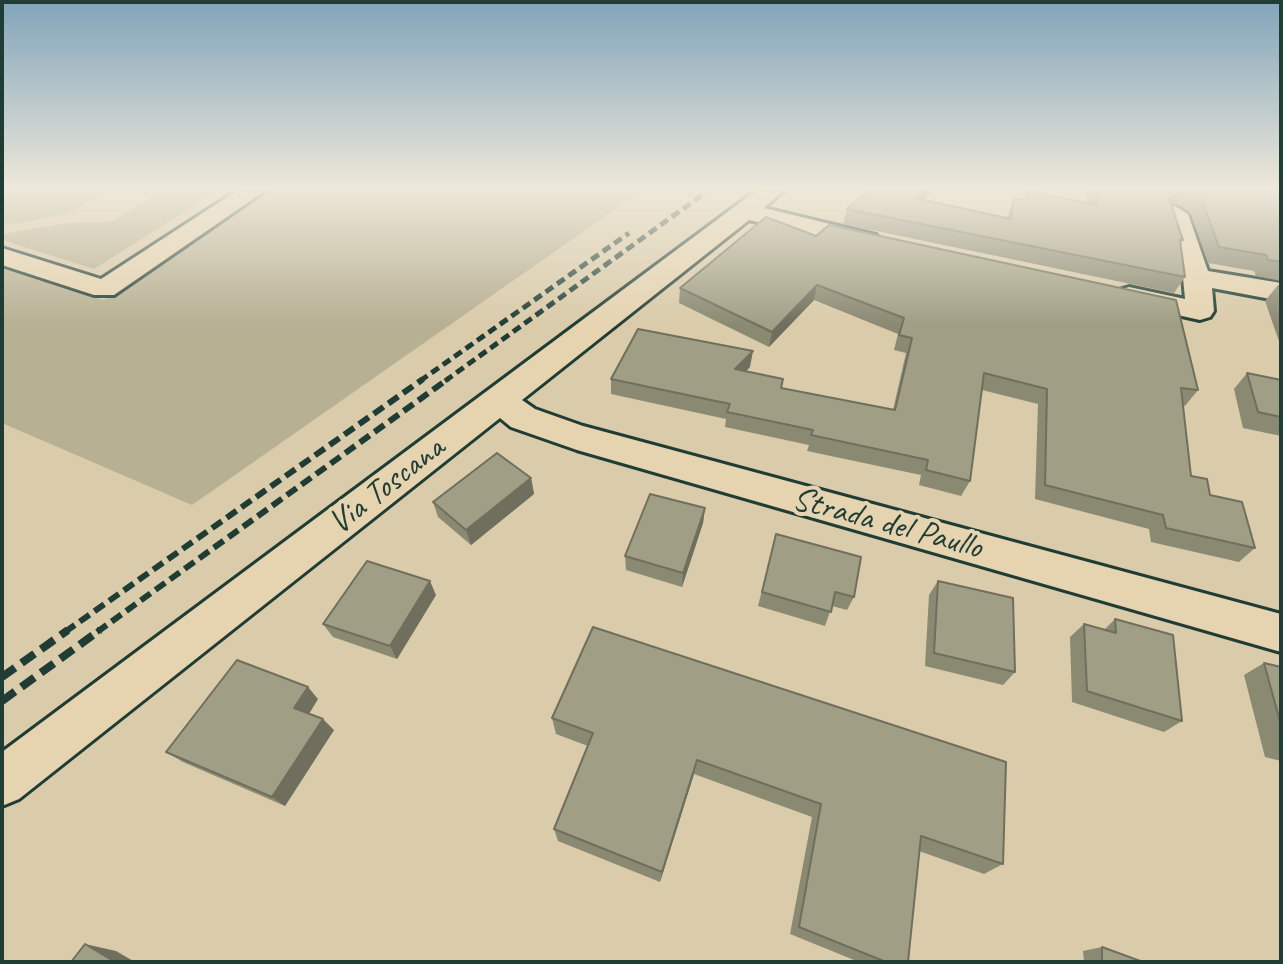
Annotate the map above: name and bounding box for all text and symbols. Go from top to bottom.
street label: Via Toscana [321,428,453,544]
street label: Strada del Paullo [788,479,986,569]

